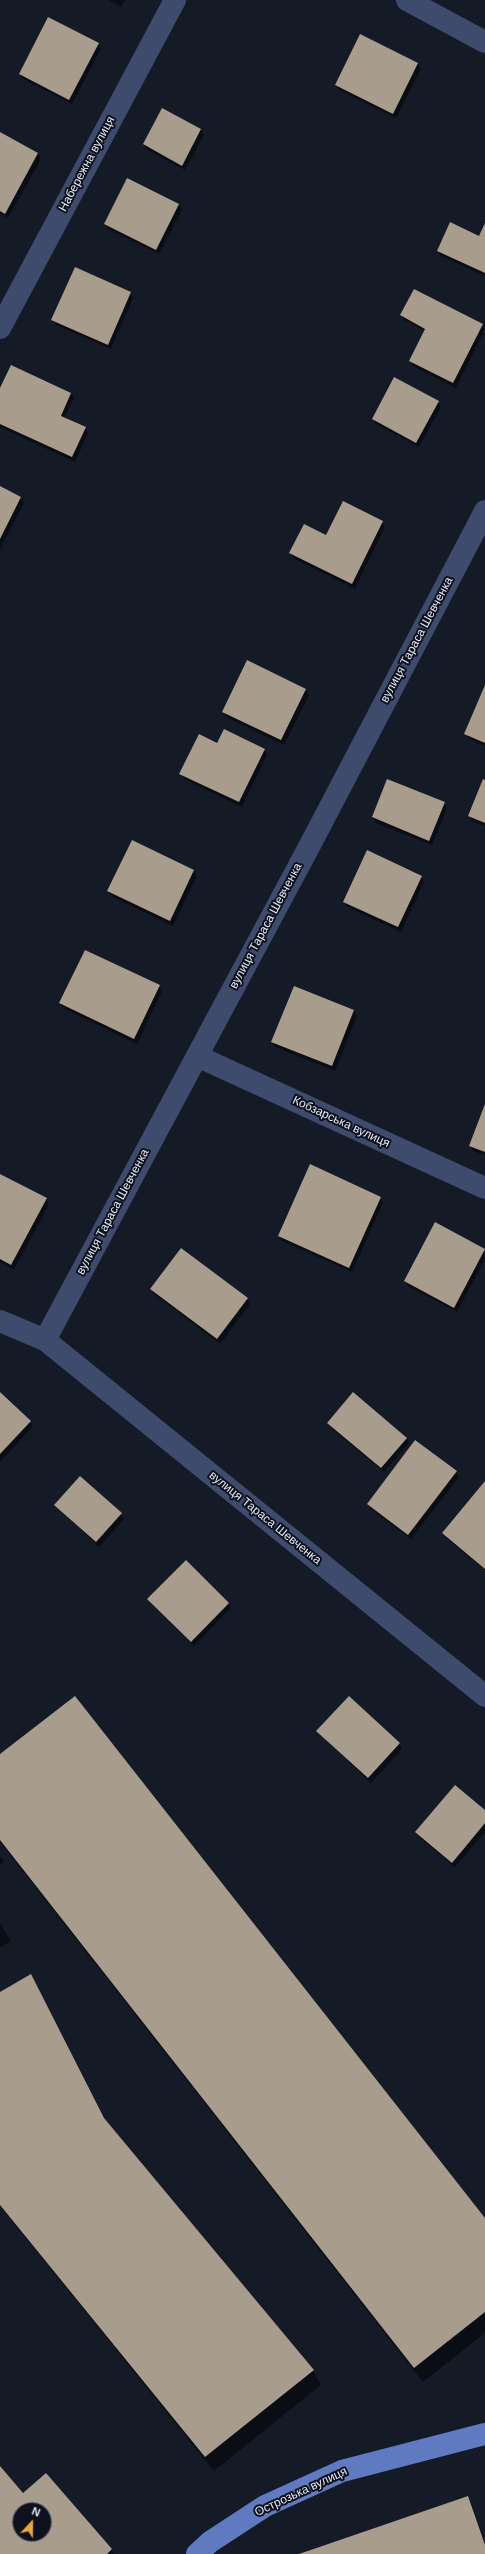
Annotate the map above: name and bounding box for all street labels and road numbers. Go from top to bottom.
street label: Набережна вулиця [56,114,118,214]
street label: вулиця Тараса Шевченка [378,575,456,705]
street label: вулиця Тараса Шевченка [227,861,305,991]
street label: Кобзарська вулиця [290,1093,392,1151]
street label: вулиця Тараса Шевченка [74,1147,152,1277]
street label: вулиця Тараса Шевченка [206,1468,324,1568]
street label: Острозька вулиця [253,2464,349,2520]

